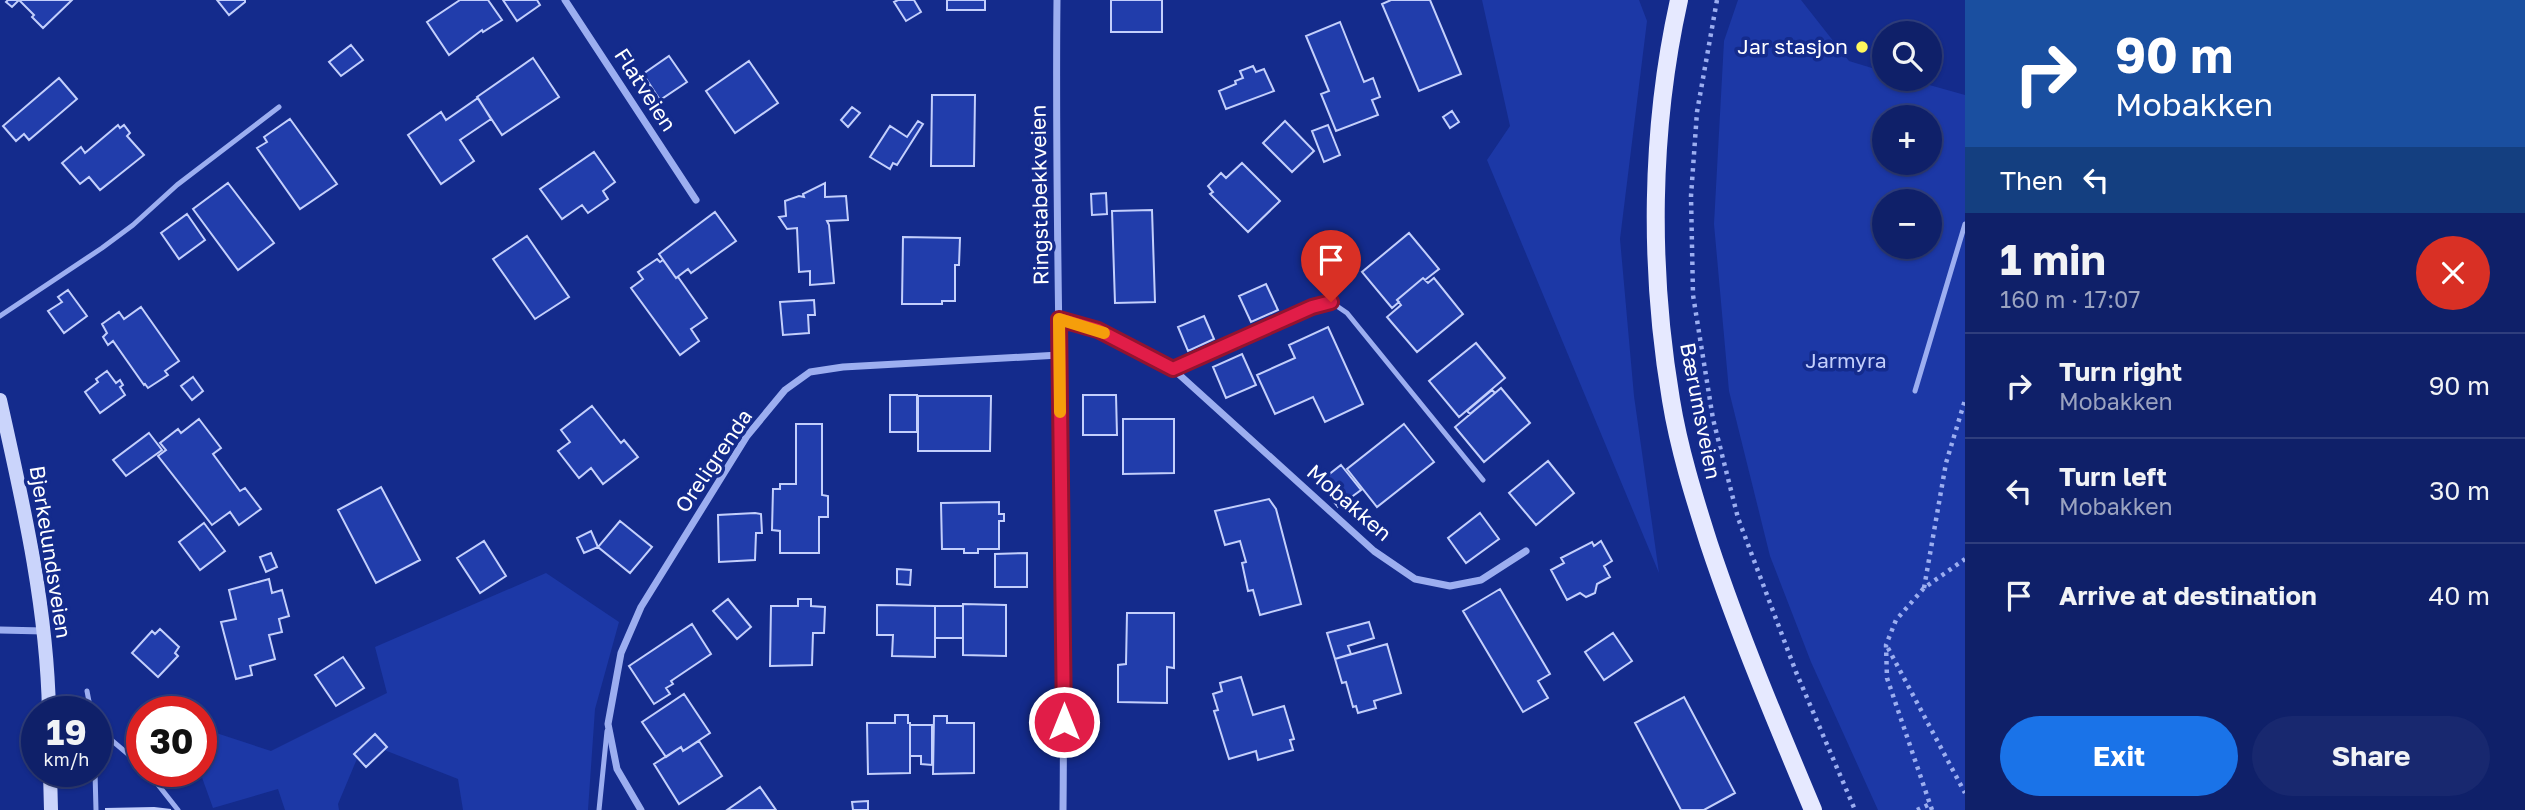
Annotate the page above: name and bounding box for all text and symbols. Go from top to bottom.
map controls [1872,21,1942,259]
button: search [1872,21,1942,91]
text: 90 m [2115,25,2233,84]
icon: right [2000,28,2091,119]
place label: Jar stasjon [1737,33,1848,59]
marker: Jar stasjon [1854,39,1870,55]
street label: Flatveien [609,43,682,136]
text: Mobakken [2115,85,2273,123]
street label: Ringstabekkveien [1024,105,1054,285]
button: + [1872,105,1942,175]
icon: left [2077,161,2115,199]
text: Then [2000,165,2063,196]
button: − [1872,189,1942,259]
pin [1301,230,1361,302]
text: 1 min [2000,234,2106,284]
button: close [2416,236,2490,310]
icon: arrive [1312,241,1350,279]
text: 160 m · 17:07 [2000,285,2141,313]
street label: Bærumsveien [1675,340,1727,481]
park label: Jarmyra [1805,347,1887,373]
text: Turn right [2059,356,2182,387]
icon: right [2000,367,2038,405]
text: 90 m [2429,370,2490,401]
text: Mobakken [2059,387,2173,415]
street label: Oreligrenda [669,404,757,517]
street label: Mobakken [1302,458,1397,546]
text: Turn left [2059,461,2167,492]
street label: Bjerkelundsveien [25,464,77,640]
icon: left [2000,472,2038,510]
text: 30 m [2429,475,2490,506]
text: Mobakken [2059,492,2173,520]
icon: arrive [2000,577,2038,615]
text: Arrive at destination [2059,580,2317,611]
text: 40 m [2429,580,2490,611]
position arrow [1027,685,1101,759]
speed limit sign: 30 [126,696,217,787]
text: 19 [46,711,87,753]
button: Exit [2000,716,2238,796]
button: Share [2252,716,2490,796]
text: km/h [44,748,89,770]

